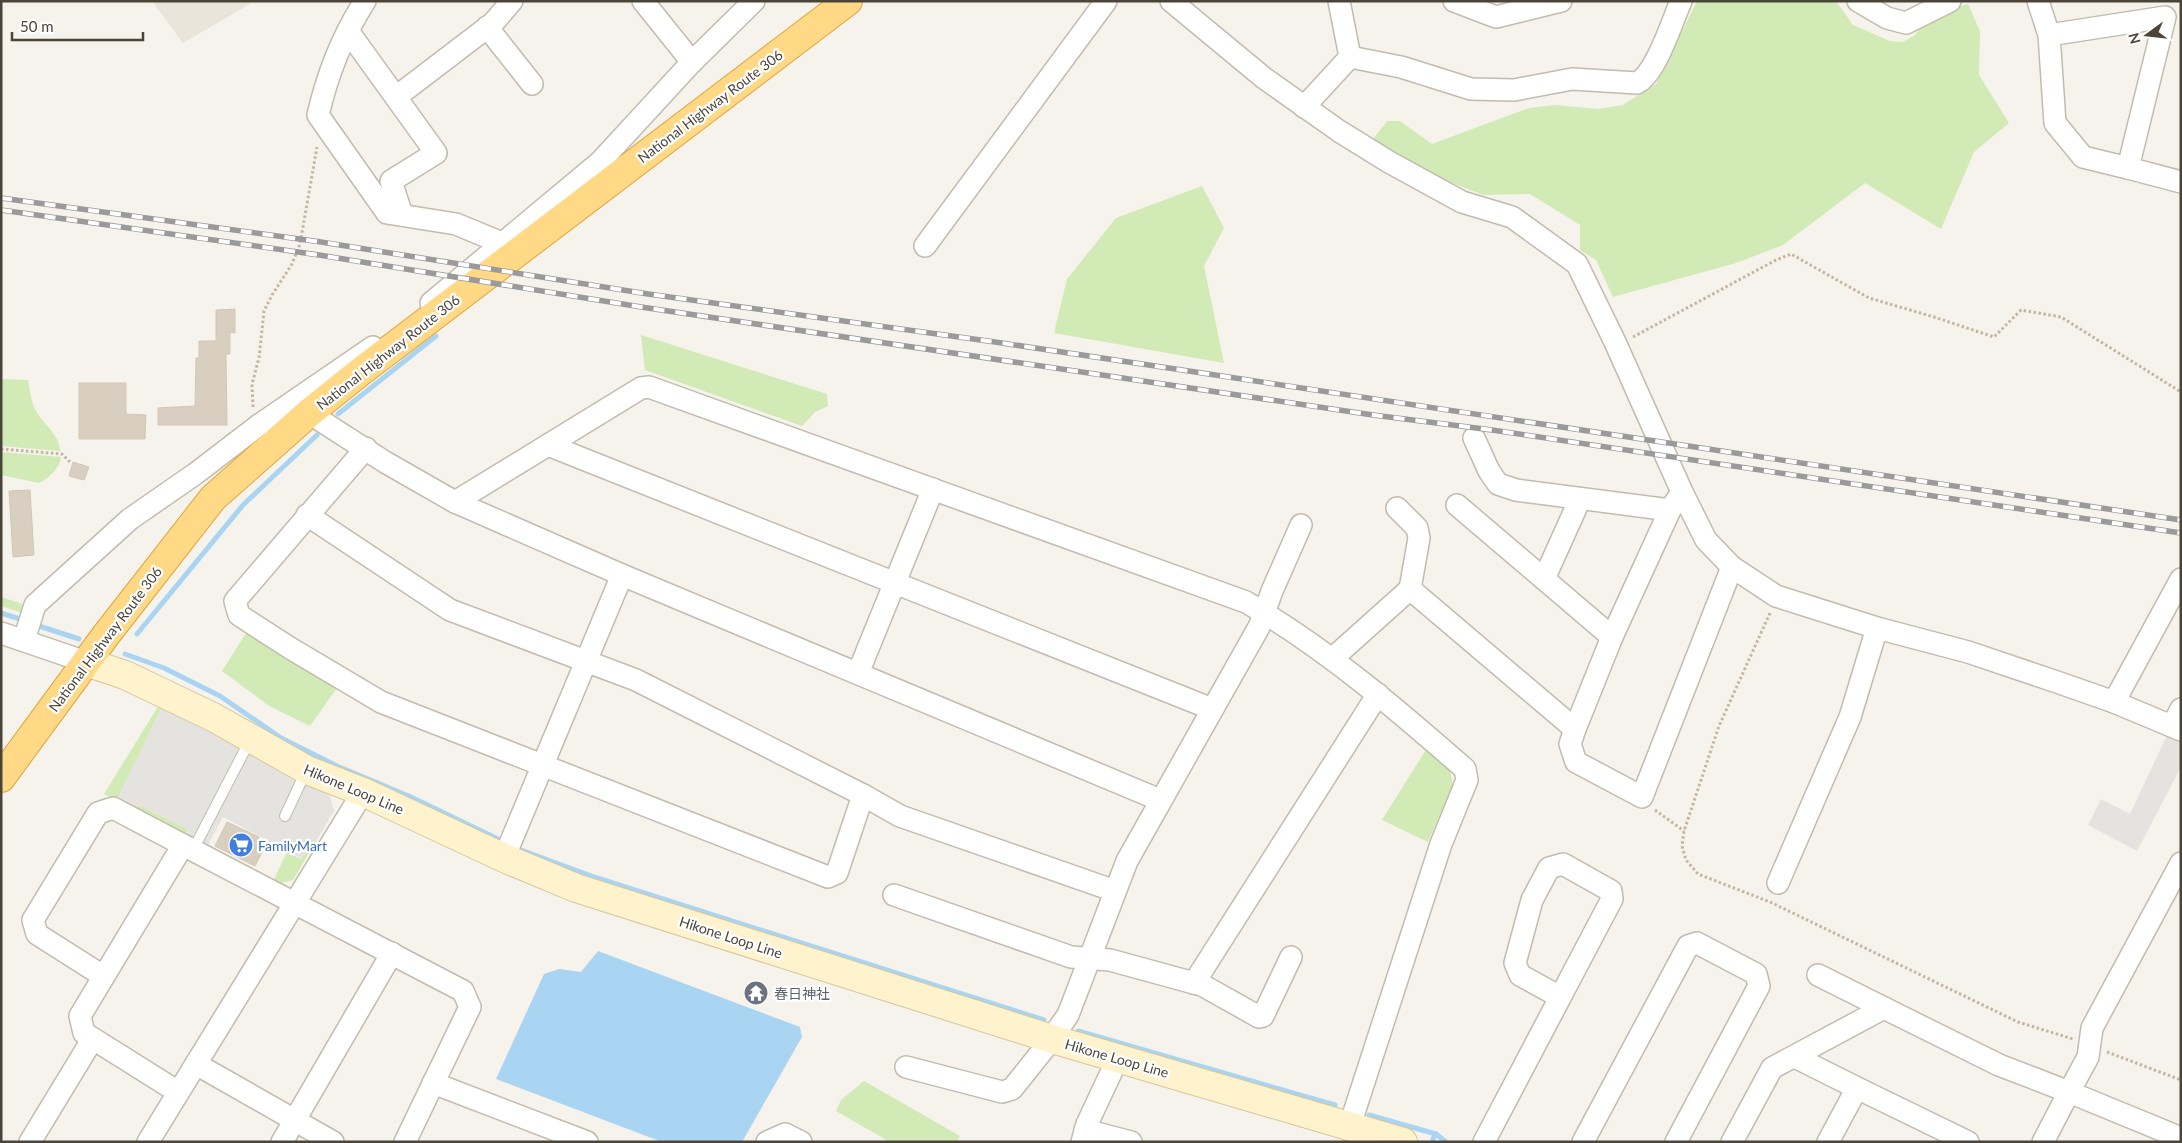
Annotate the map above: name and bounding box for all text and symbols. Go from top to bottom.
scale bar [12,10,144,42]
north arrow [2122,10,2172,60]
text: 50 m [20,17,54,35]
text: N [2124,31,2144,46]
street label: National Highway Route 306 [634,46,786,166]
street label: National Highway Route 306 [313,291,463,413]
street label: National Highway Route 306 [45,563,165,715]
street label: Hikone Loop Line [301,760,407,818]
supermarket icon: FamilyMart [228,832,254,858]
place label: FamilyMart [258,837,327,854]
street label: Hikone Loop Line [677,912,785,962]
temple icon: 春日神社 [743,980,769,1006]
place label: 春日神社 [774,985,830,1002]
street label: Hikone Loop Line [1063,1035,1171,1081]

